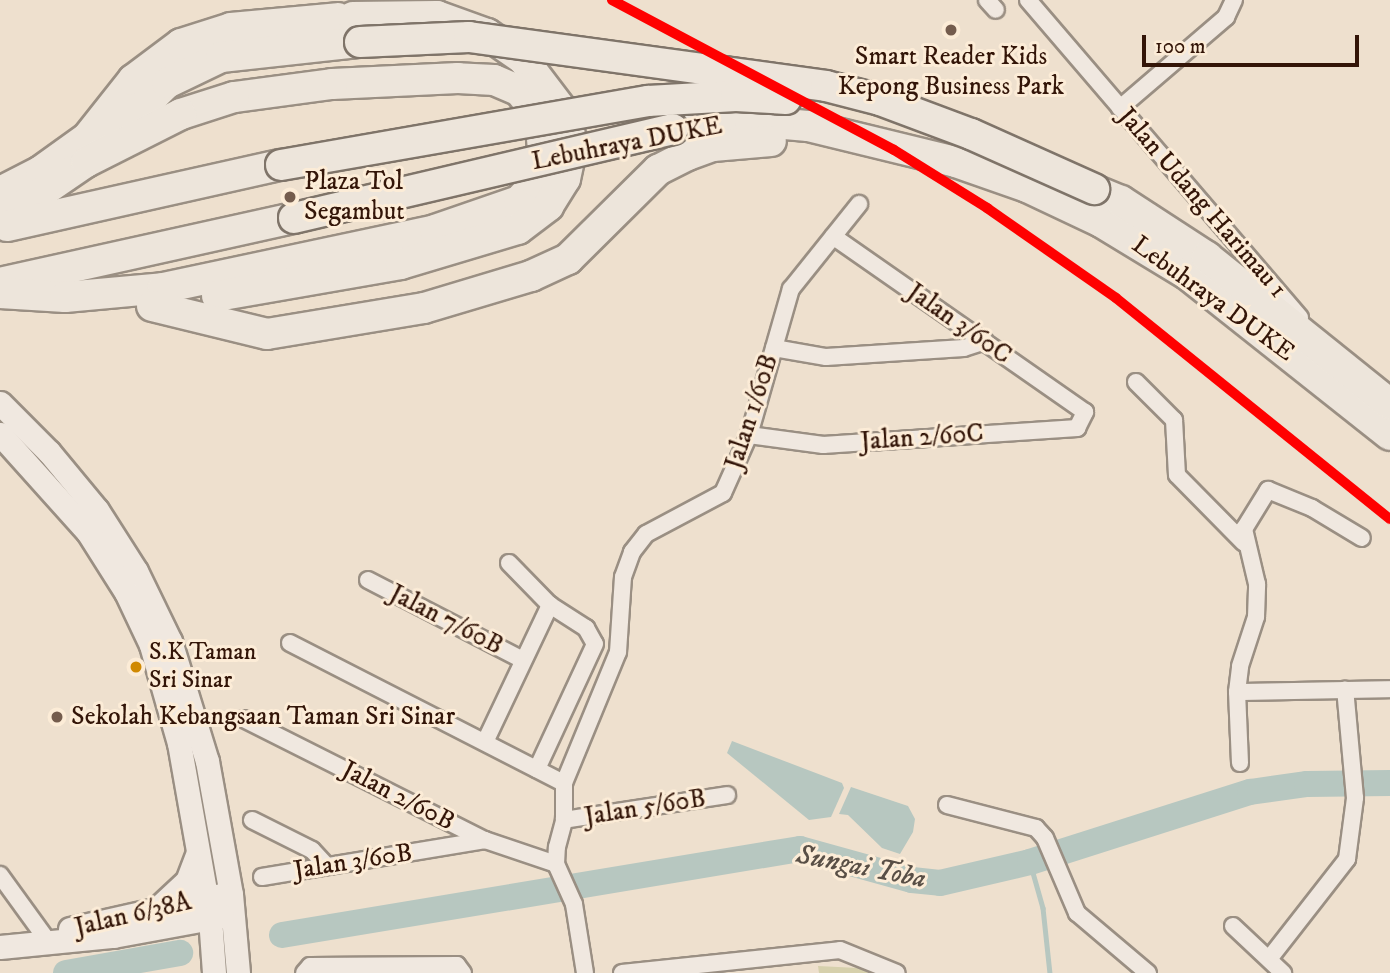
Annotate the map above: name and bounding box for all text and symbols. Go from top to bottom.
scale bar [1145,21,1362,65]
marker: Smart Reader Kids Kepong Business Park [943,22,959,38]
text: 100 m [1155,34,1206,60]
place label: Smart Reader Kids Kepong Business Park [838,41,1064,102]
street label: Jalan Udang Harimau 1 [1111,102,1293,304]
street label: Lebuhraya DUKE [529,110,725,178]
place label: Plaza Tol Segambut [304,166,405,228]
marker: Plaza Tol Segambut [282,189,298,205]
street label: Lebuhraya DUKE [1126,230,1300,368]
street label: Jalan 3/60C [901,277,1017,371]
street label: Jalan 1/60B [719,350,785,474]
street label: Jalan 2/60C [859,418,985,458]
street label: Jalan 7/60B [384,578,508,662]
place label: S.K Taman Sri Sinar [149,639,256,695]
marker: S.K Taman Sri Sinar [129,660,143,674]
place label: Sekolah Kebangsaan Taman Sri Sinar [71,701,455,733]
marker: Sekolah Kebangsaan Taman Sri Sinar [49,709,65,725]
street label: Jalan 2/60B [336,754,460,838]
street label: Jalan 5/60B [582,783,708,833]
street label: Jalan 3/60B [291,837,415,887]
water label: Sungai Toba [793,838,929,896]
street label: Jalan 6/38A [72,886,194,944]

